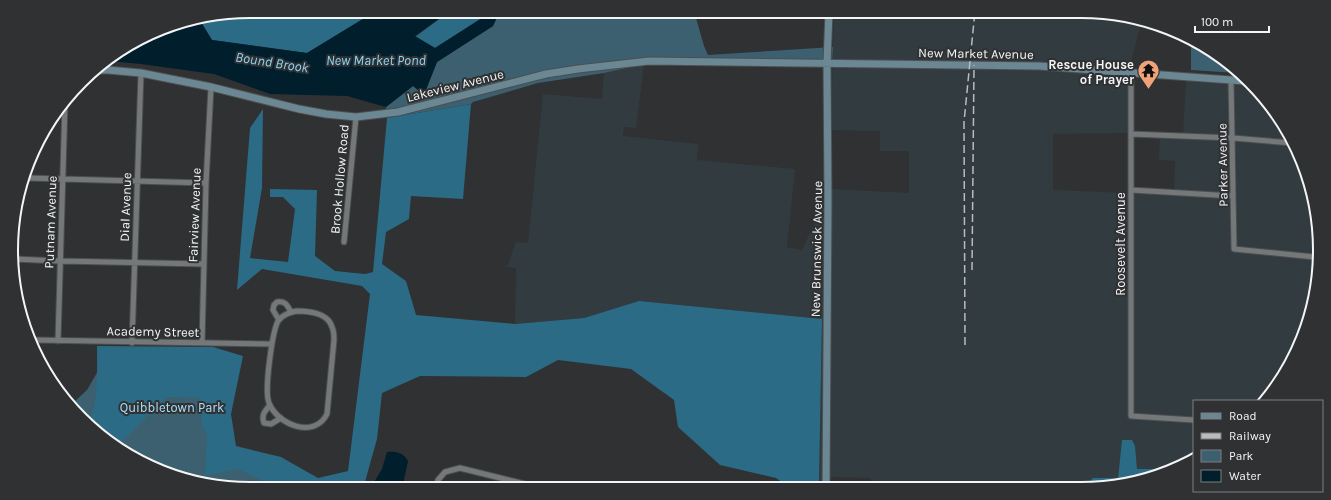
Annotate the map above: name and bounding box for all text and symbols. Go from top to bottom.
scale bar [1195,8,1269,34]
text: 100 m [1201,15,1233,29]
street label: New Market Avenue [918,45,1034,62]
water label: Bound Brook [234,48,311,77]
water label: New Market Pond [326,52,427,69]
place label: Rescue House of Prayer [1048,57,1135,87]
temple icon: Rescue House of Prayer [1136,58,1162,91]
street label: Lakeview Avenue [405,66,506,105]
street label: Parker Avenue [1214,123,1231,207]
street label: Brook Hollow Road [327,124,352,234]
street label: Fairview Avenue [185,167,204,263]
street label: Dial Avenue [117,172,134,242]
street label: Putnam Avenue [41,175,60,269]
street label: New Brunswick Avenue [808,180,825,317]
street label: Roosevelt Avenue [1113,192,1128,296]
street label: Academy Street [107,323,200,340]
park label: Quibbletown Park [120,400,224,415]
legend [1193,400,1323,492]
text: Road [1229,409,1257,423]
text: Railway [1229,429,1271,443]
text: Park [1229,449,1254,463]
text: Water [1229,469,1262,483]

